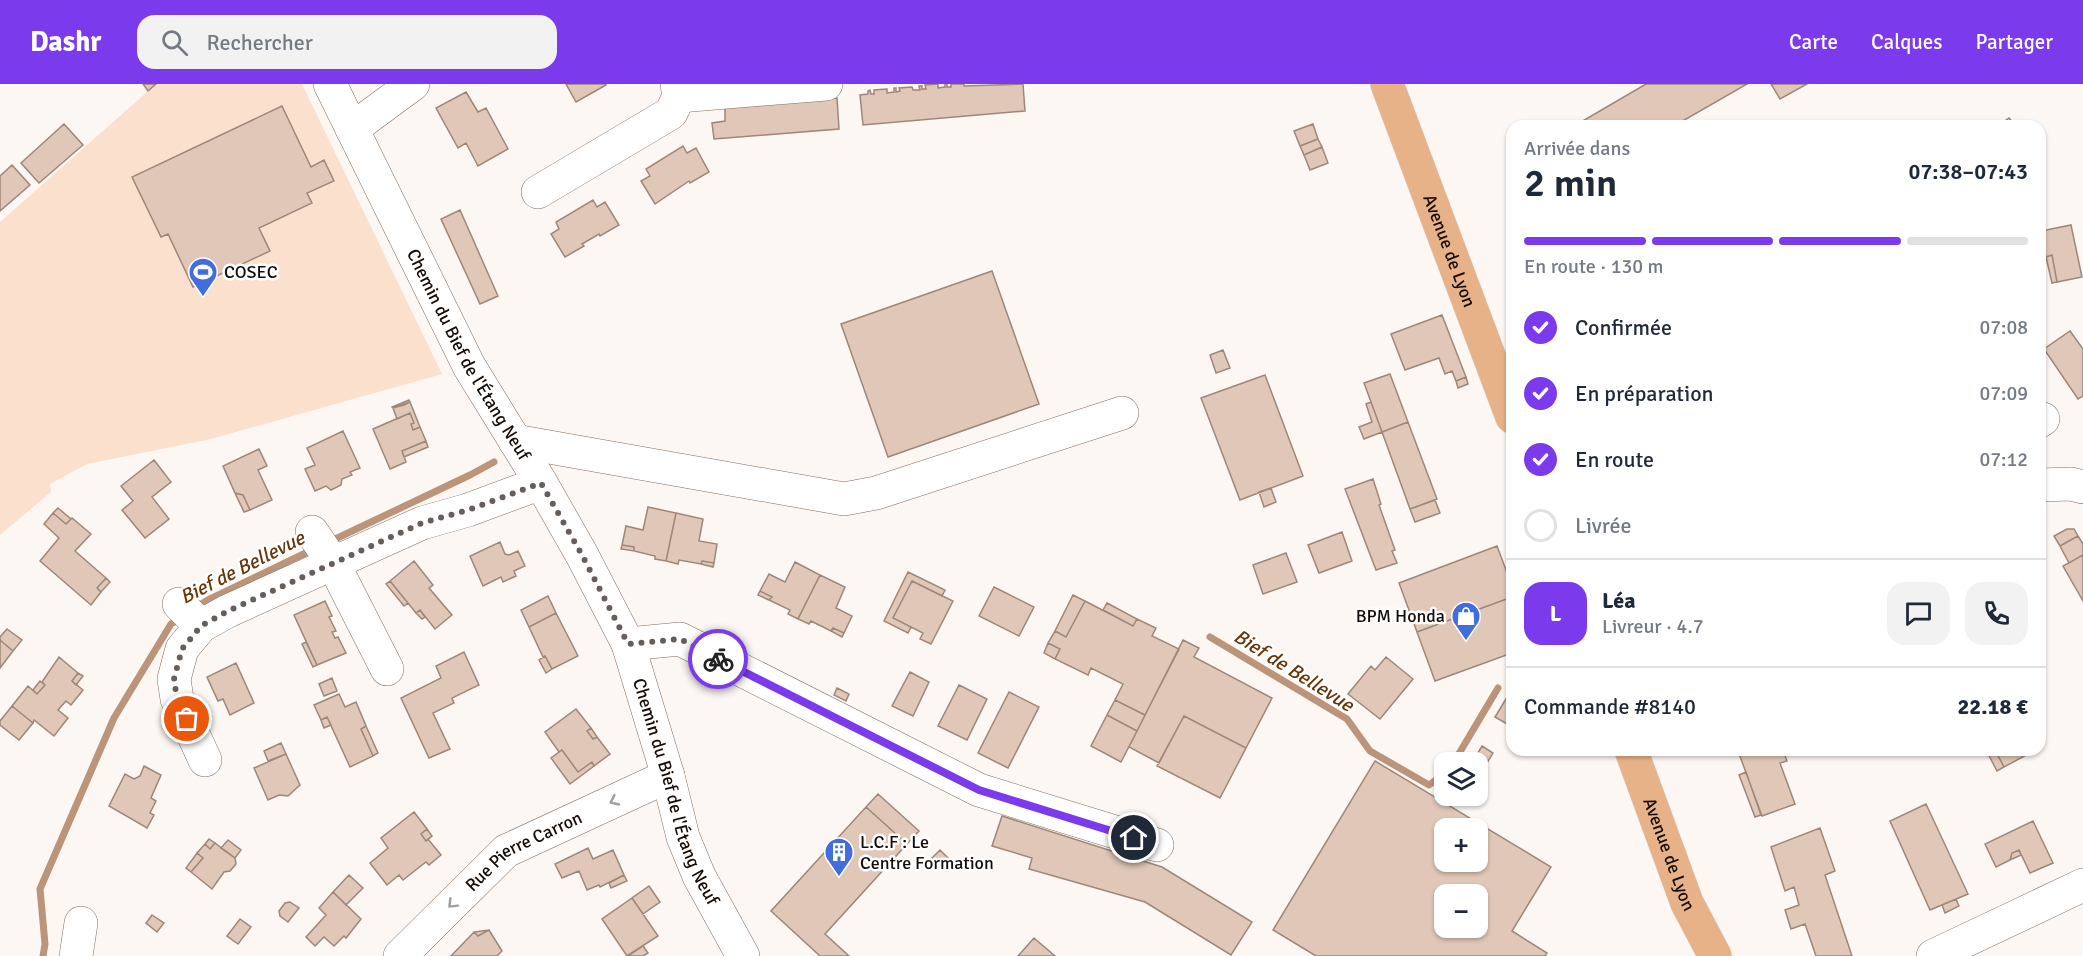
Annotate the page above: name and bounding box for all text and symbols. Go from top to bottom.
search box [137,15,557,69]
text: Dashr [30,25,101,59]
icon: search [158,26,191,59]
text: Rechercher [206,29,313,56]
text: Carte [1789,29,1838,55]
text: Calques [1871,29,1942,55]
text: Partager [1975,29,2053,55]
text: Arrivée dans [1524,136,1630,161]
text: 07:38–07:43 [1909,158,2028,185]
text: 2 min [1524,159,1617,207]
street label: Avenue de Lyon [1418,191,1481,310]
street label: Chemin du Bief de l'Étang Neuf [402,245,536,465]
text: En route · 130 m [1524,254,1663,279]
sports icon: COSEC [187,256,219,298]
place label: COSEC [224,261,278,283]
icon: check [1524,311,1557,344]
text: Confirmée [1575,314,1672,341]
text: 07:08 [1979,315,2028,340]
icon: check [1524,377,1557,410]
text: En préparation [1575,380,1714,407]
text: 07:09 [1979,381,2028,406]
icon: check [1524,443,1557,476]
text: En route [1575,446,1654,473]
text: 07:12 [1979,447,2028,472]
text: Livrée [1575,512,1632,539]
water label: Bief de Bellevue [176,525,310,610]
button: chat [1887,582,1950,645]
button: phone [1965,582,2028,645]
text: Léa [1602,587,1636,614]
shop icon: BPM Honda [1450,600,1482,642]
text: L [1550,600,1561,627]
place label: BPM Honda [1356,605,1445,627]
text: Livreur · 4.7 [1602,614,1703,639]
water label: Bief de Bellevue [1229,624,1359,718]
courier [688,629,748,689]
icon: bike [702,643,735,676]
street label: Chemin du Bief de l'Étang Neuf [628,676,724,910]
pin [161,693,212,744]
text: Commande #8140 [1524,693,1696,720]
text: 22.18 € [1957,693,2028,720]
icon: bag [170,702,203,735]
map controls [1434,752,1488,938]
button: layers [1434,752,1488,806]
one-way arrow [610,793,621,805]
street label: Avenue de Lyon [1638,795,1700,915]
street label: Rue Pierre Carron [461,806,585,896]
pin [1108,812,1159,863]
button: + [1434,818,1488,872]
icon: home [1117,821,1150,854]
place label: L.C.F : Le Centre Formation [860,831,994,874]
building icon: L.C.F : Le Centre Formation [823,836,855,878]
button: − [1434,884,1488,938]
one-way arrow [449,897,459,908]

